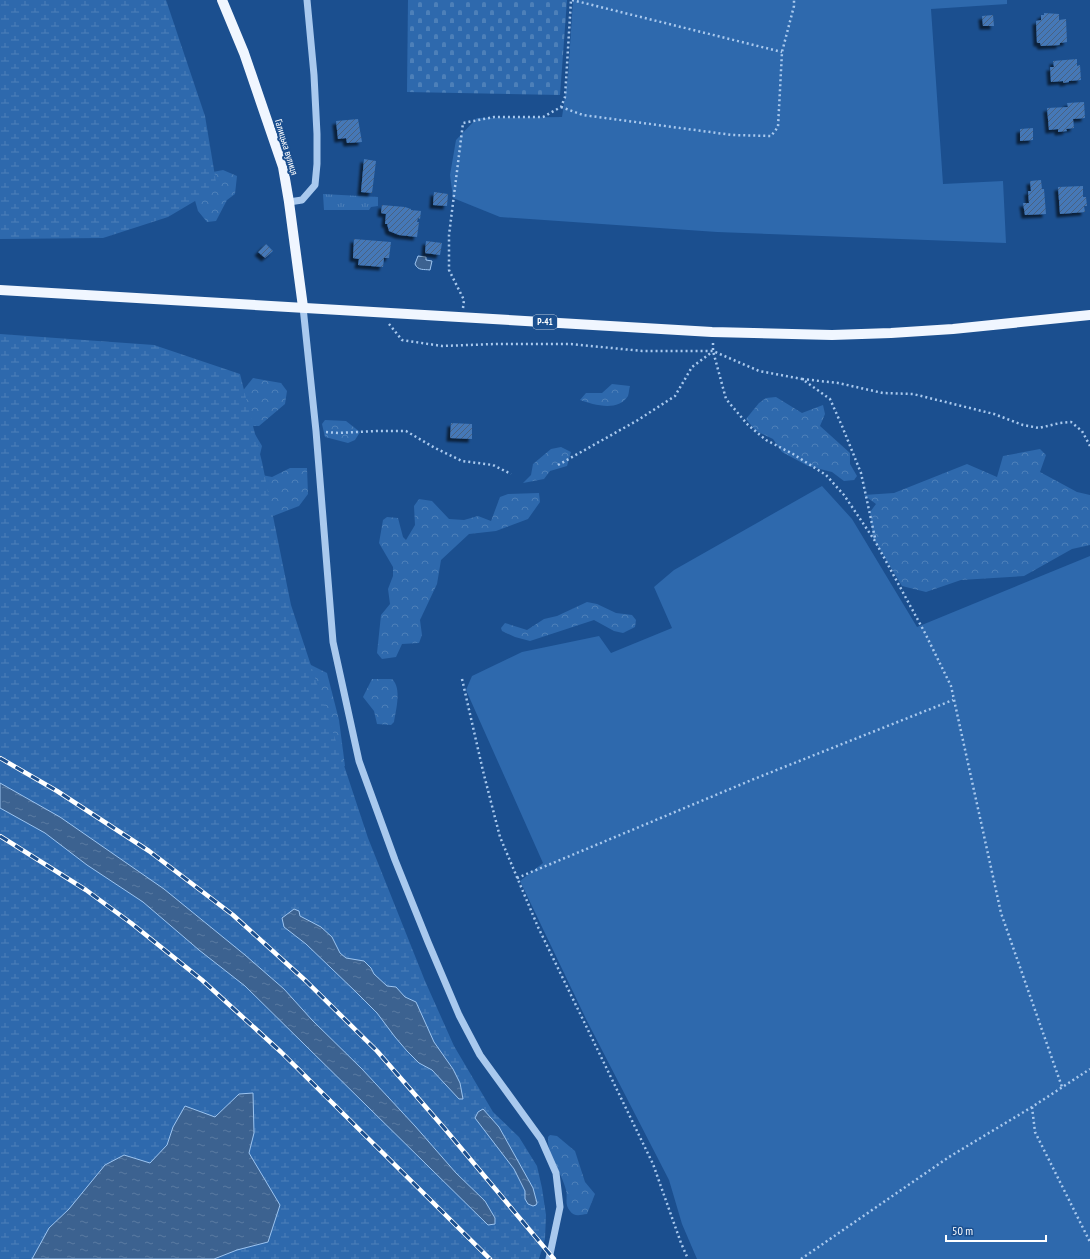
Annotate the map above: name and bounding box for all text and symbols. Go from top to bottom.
street label: Галицька вулиця [272,118,301,177]
road number: Р-41 [533,315,557,329]
scale bar [946,1217,1046,1243]
text: 50 m [952,1223,973,1238]

